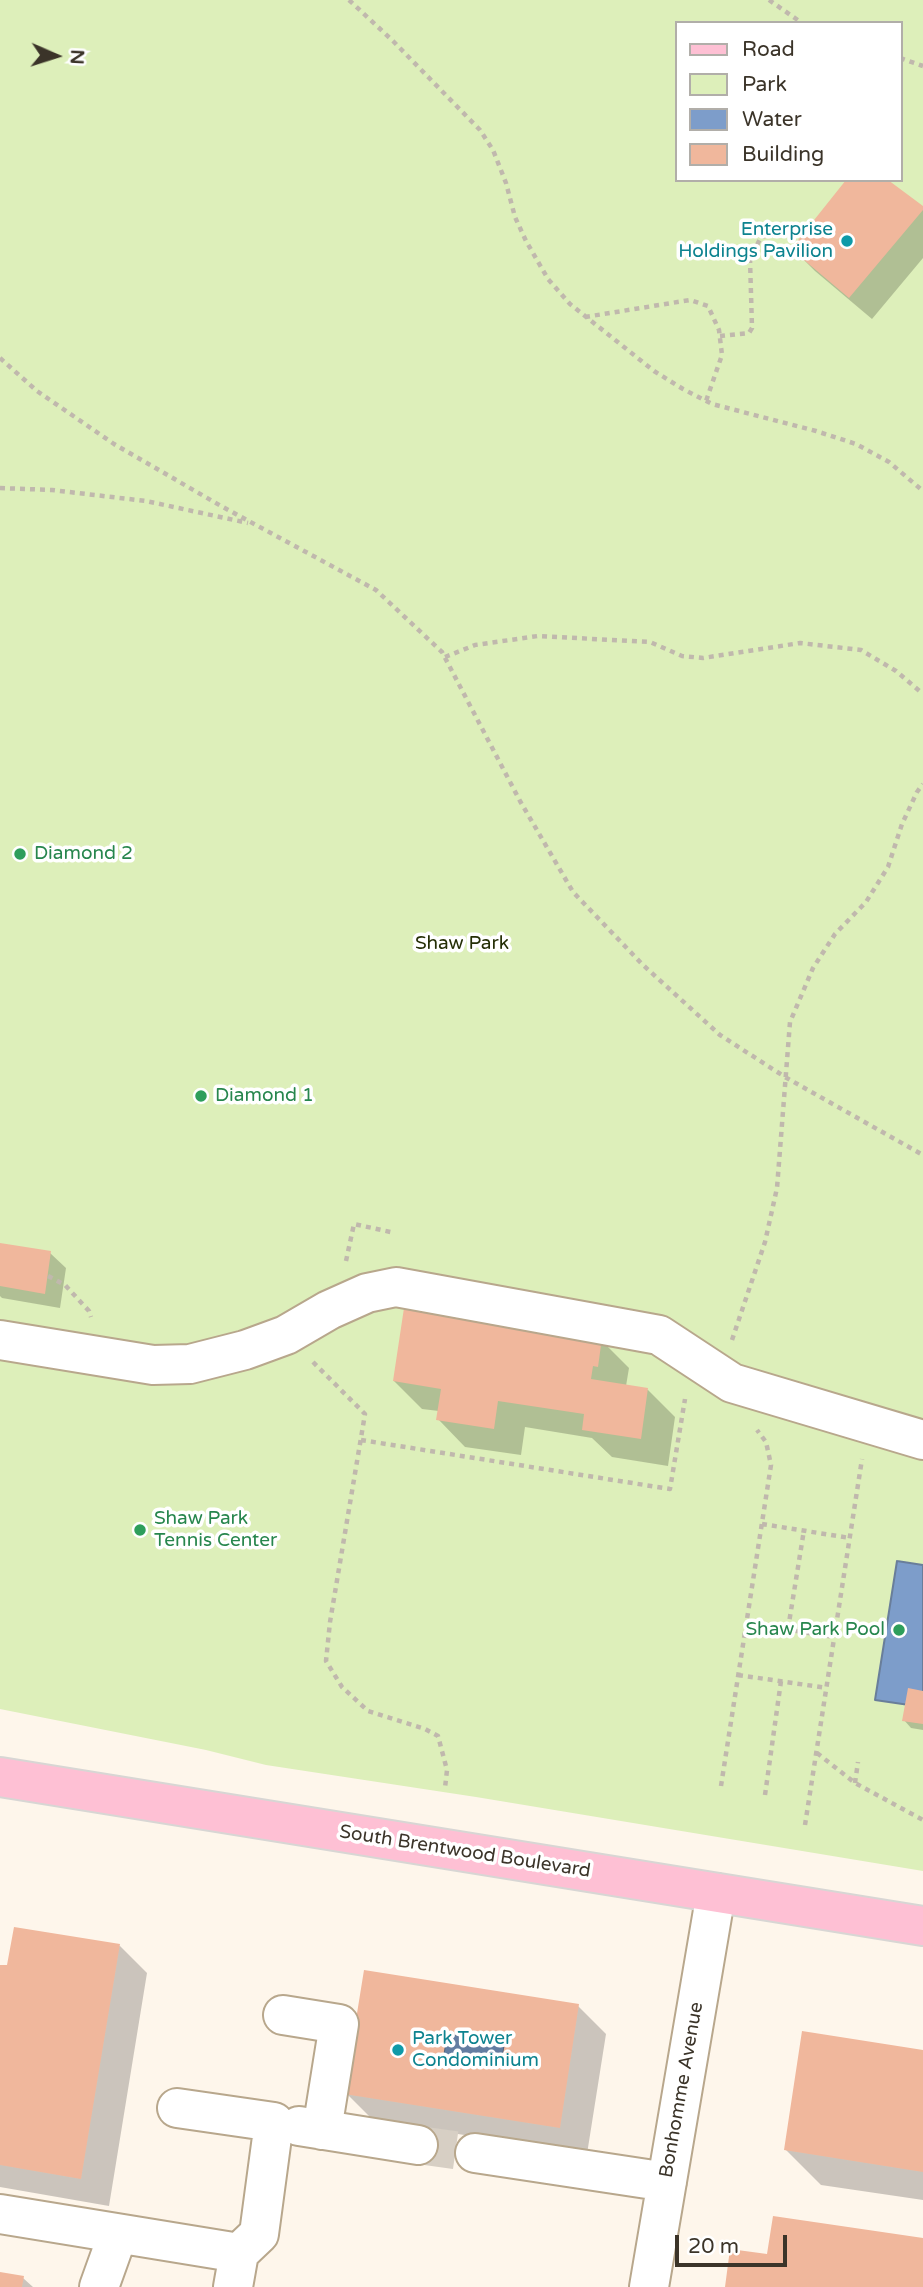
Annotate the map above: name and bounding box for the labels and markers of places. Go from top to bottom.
place label: Enterprise Holdings Pavilion [678,219,833,263]
marker: Enterprise Holdings Pavilion [839,233,855,249]
place label: Diamond 2 [34,843,133,865]
marker: Diamond 2 [12,846,28,862]
place label: Diamond 1 [215,1085,314,1107]
marker: Diamond 1 [193,1088,209,1104]
place label: Shaw Park Tennis Center [154,1508,277,1552]
marker: Shaw Park Tennis Center [132,1522,148,1538]
place label: Shaw Park Pool [746,1619,885,1641]
marker: Shaw Park Pool [891,1622,907,1638]
place label: Park Tower Condominium [412,2028,539,2072]
marker: Park Tower Condominium [390,2042,406,2058]

